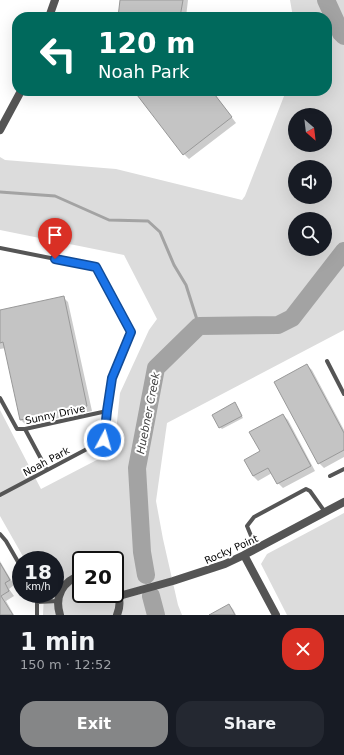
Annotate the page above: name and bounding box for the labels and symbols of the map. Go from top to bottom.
north arrow [288,108,332,152]
pin [38,218,72,259]
water label: Huebner Creek [134,371,163,455]
street label: Sunny Drive [24,403,86,426]
position arrow [83,419,125,461]
street label: Noah Park [21,445,71,478]
street label: Rocky Point [203,533,260,566]
speed limit sign: 20 [72,551,124,603]

